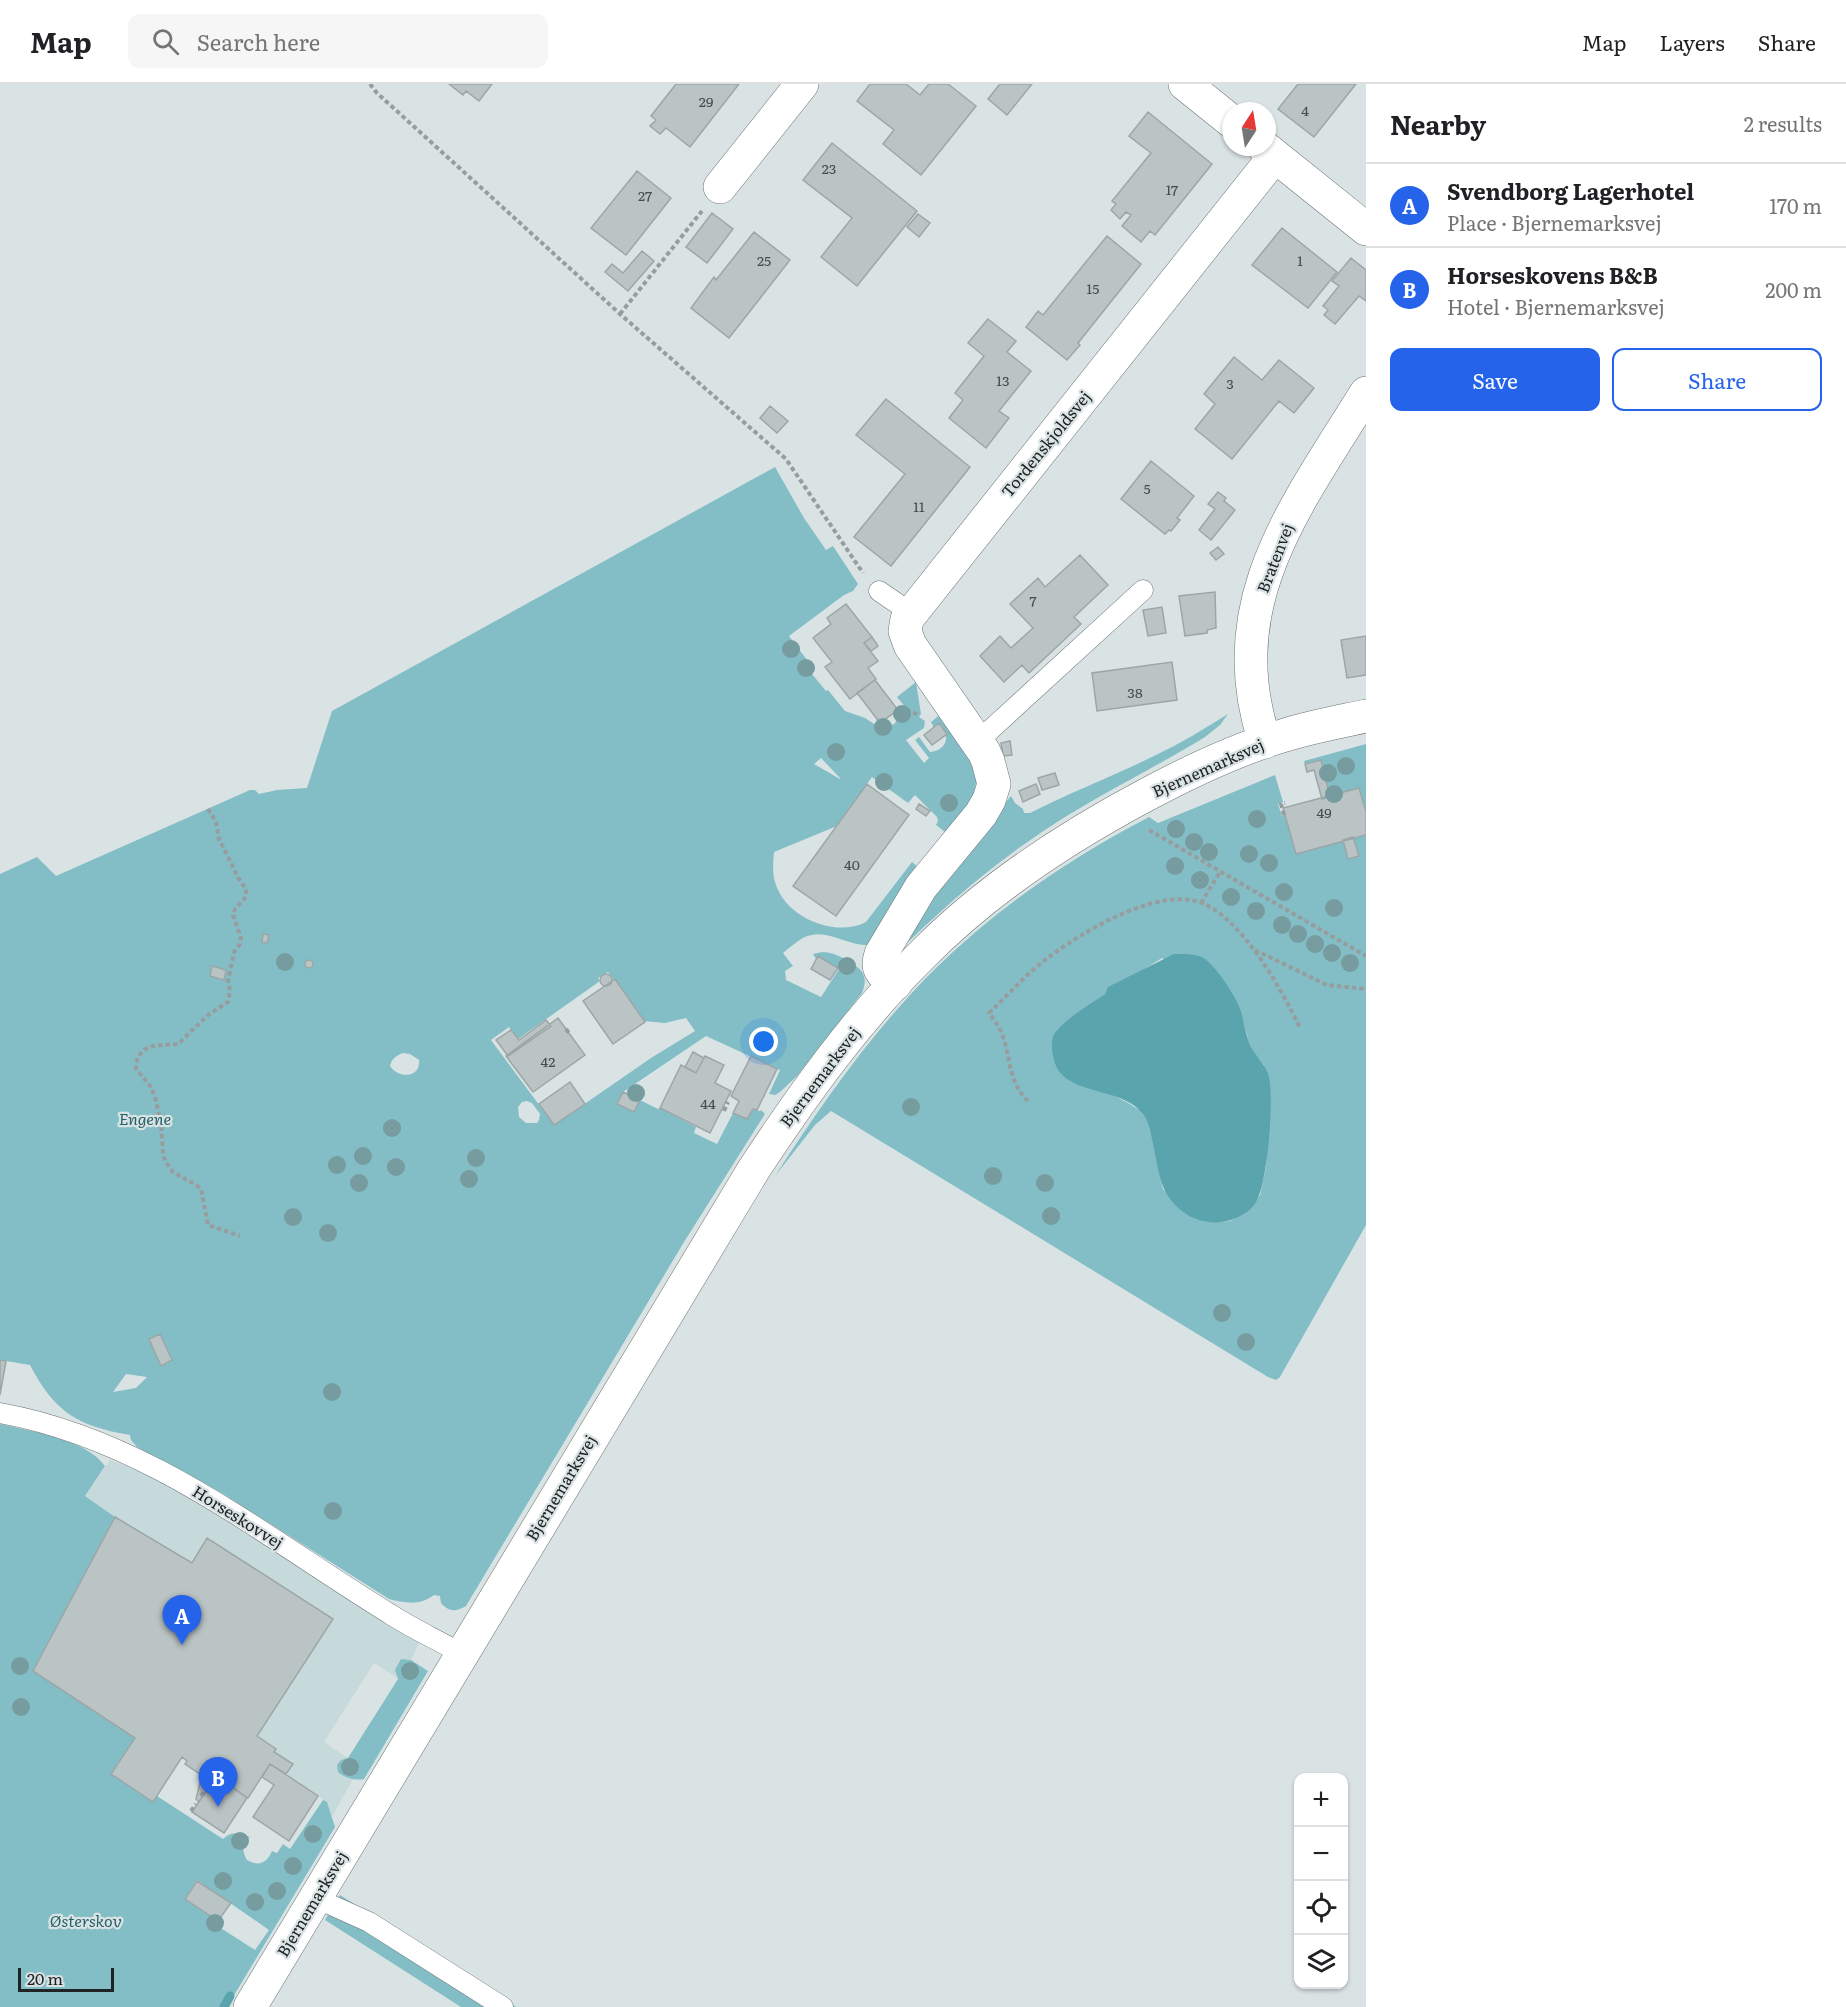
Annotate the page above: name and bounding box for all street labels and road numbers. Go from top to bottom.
street label: Tordenskjoldsvej [995,385,1096,502]
street label: Bratenvej [1250,519,1298,596]
street label: Bjernemarksvej [1148,732,1267,803]
street label: Bjernemarksvej [773,1021,865,1132]
street label: Bjernemarksvej [519,1430,601,1545]
street label: Horseskovvej [188,1479,289,1554]
street label: Bjernemarksvej [270,1846,352,1961]

